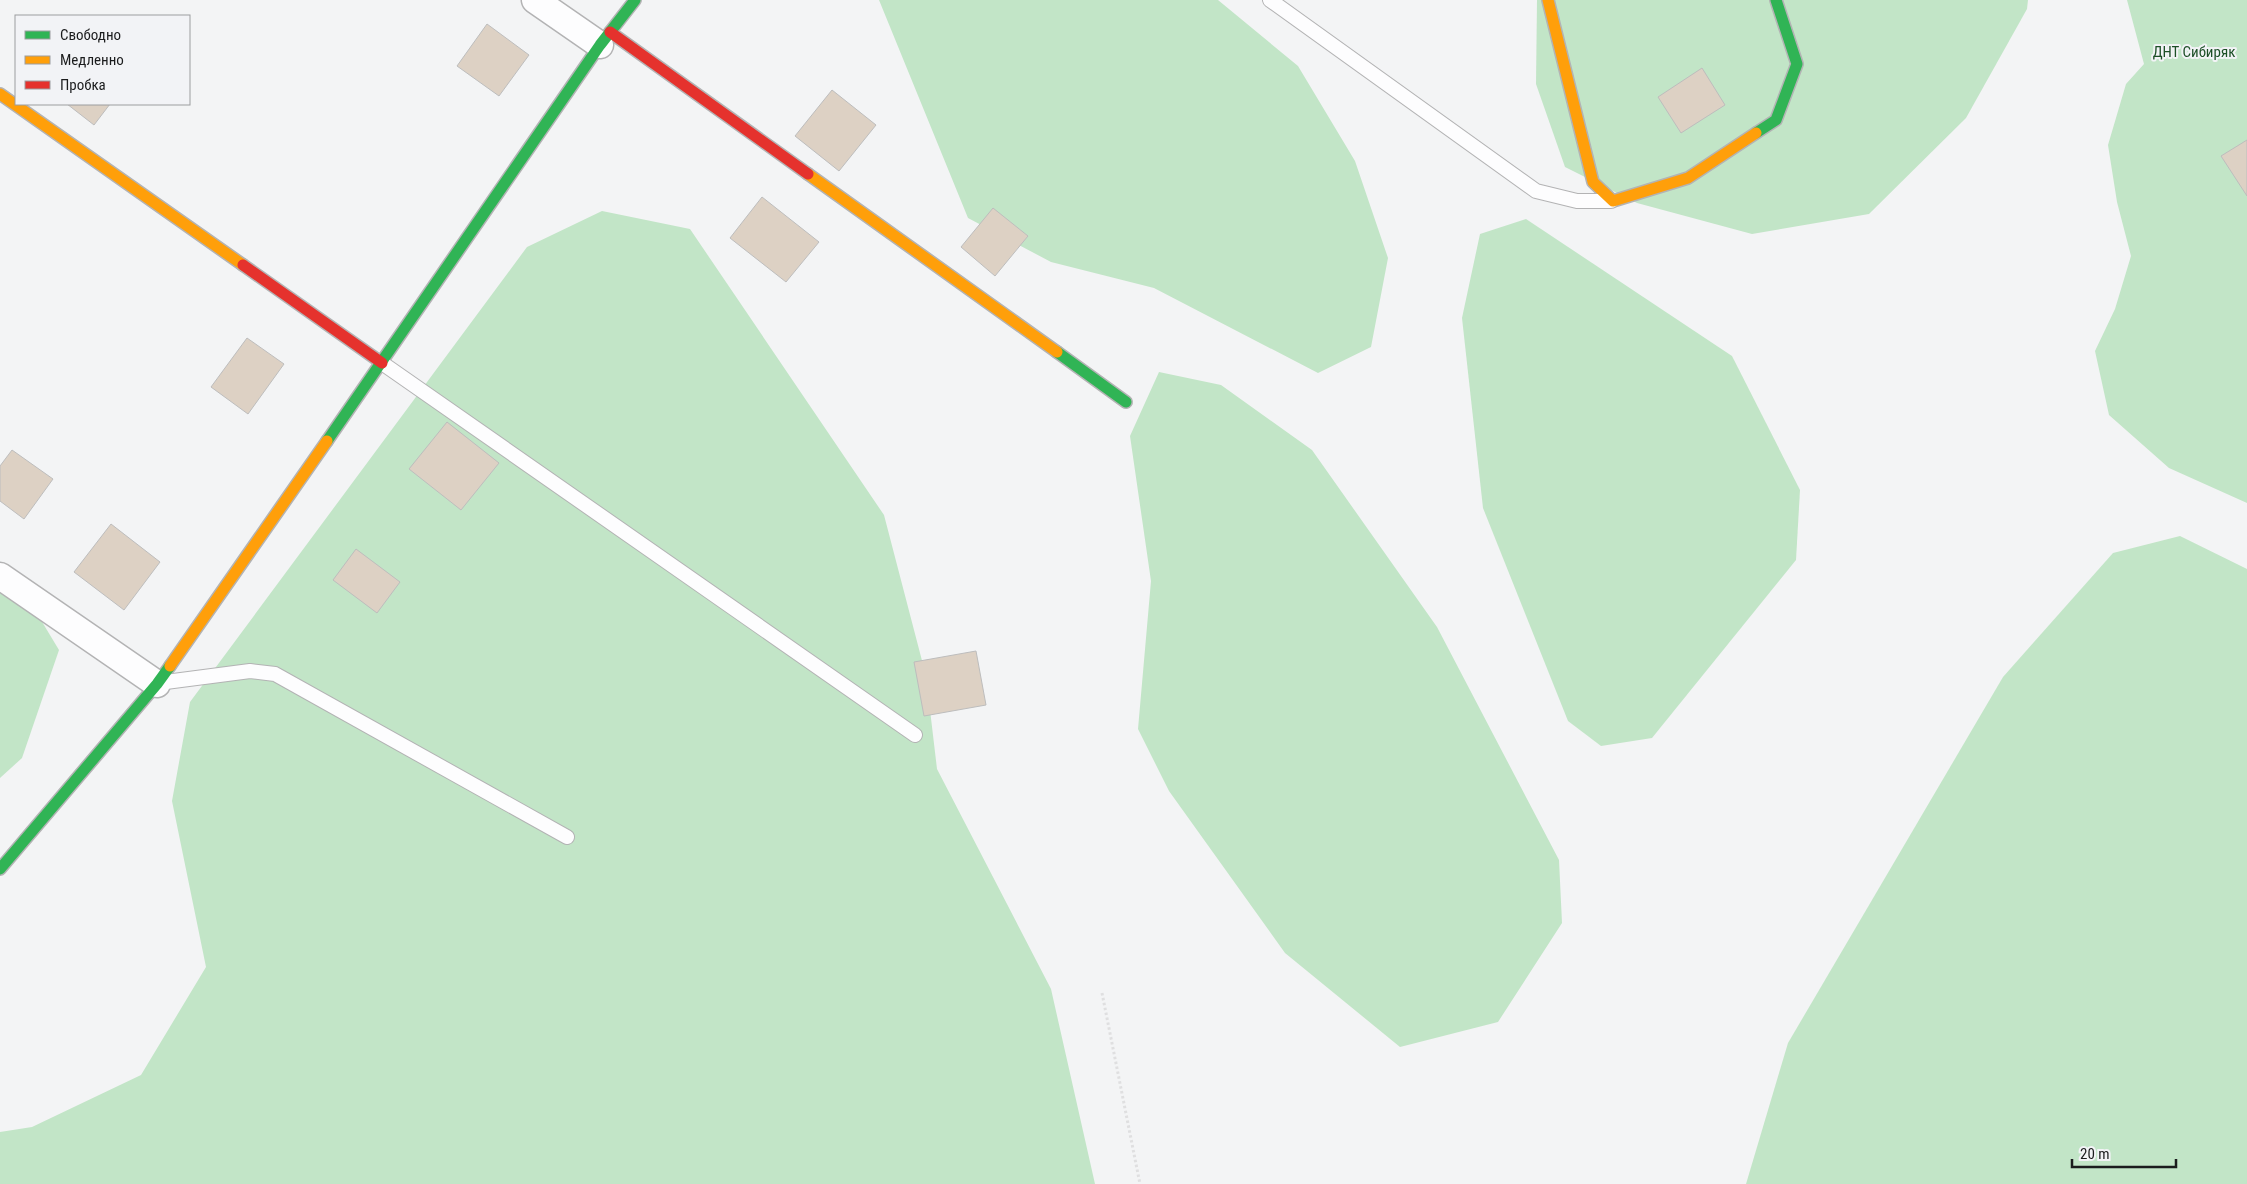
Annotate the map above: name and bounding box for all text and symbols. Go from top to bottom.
legend [15,15,190,105]
text: Свободно [60,26,121,44]
park label: ДНТ Сибиряк [2153,43,2235,61]
text: Медленно [60,51,124,69]
text: Пробка [60,76,106,94]
scale bar [2072,1136,2176,1168]
text: 20 m [2080,1145,2110,1163]

